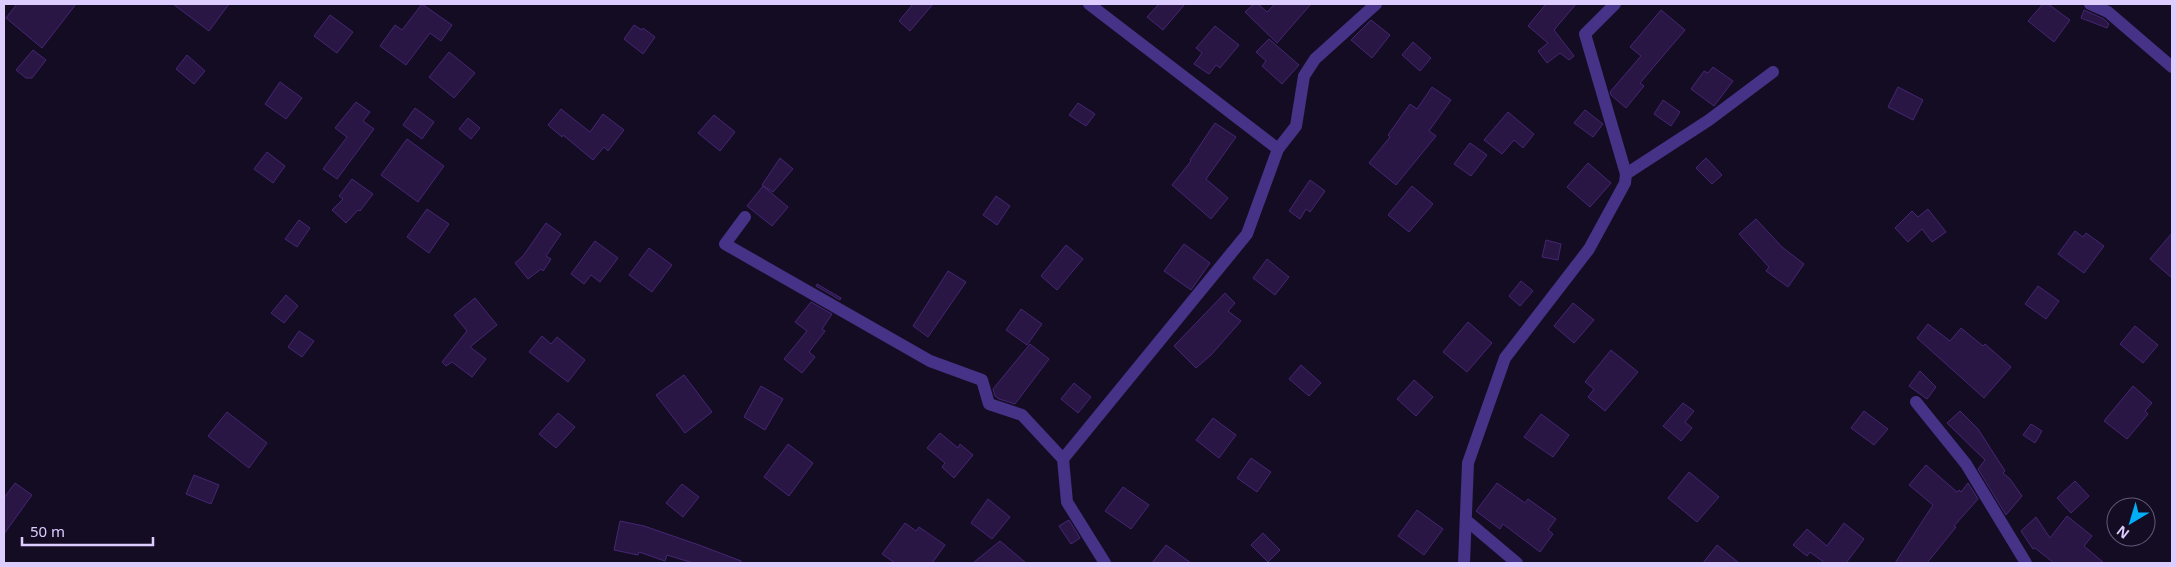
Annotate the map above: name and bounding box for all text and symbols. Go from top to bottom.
north arrow [2106,497,2156,547]
scale bar [22,514,154,546]
text: 50 m [30,521,65,541]
text: N [2112,522,2133,544]

